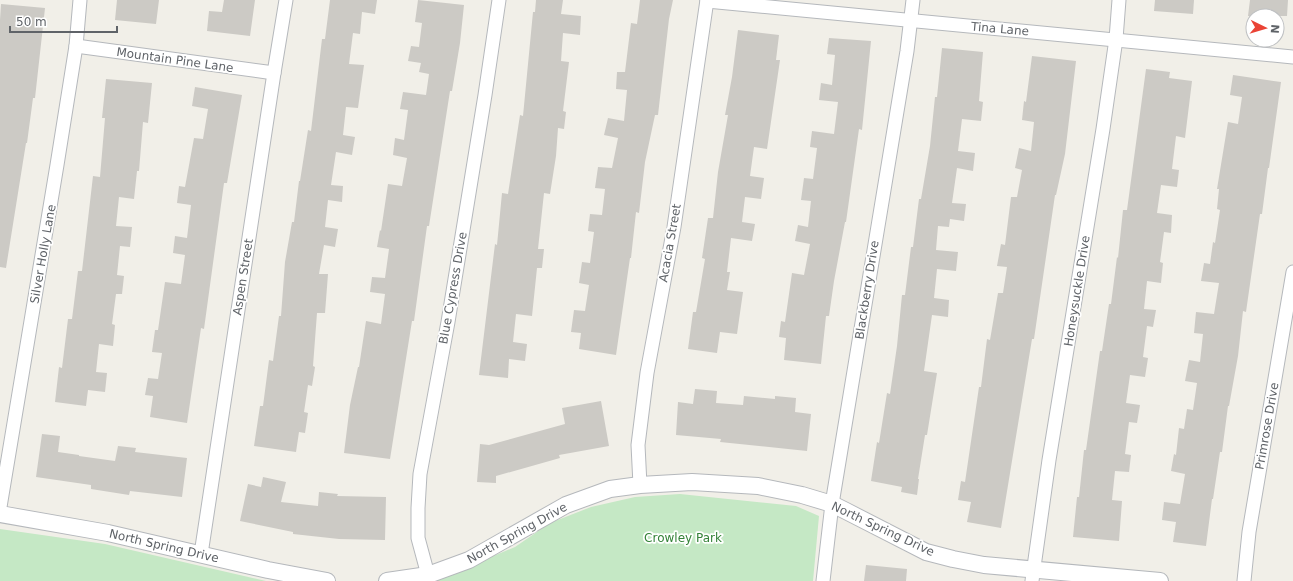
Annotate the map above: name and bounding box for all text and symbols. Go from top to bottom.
scale bar [10,8,117,34]
north arrow [1245,8,1285,48]
text: 50 m [16,15,47,29]
street label: Tina Lane [969,19,1030,39]
text: N [1268,24,1281,34]
street label: Mountain Pine Lane [116,45,234,75]
street label: Acacia Street [656,202,684,283]
street label: Silver Holly Lane [27,203,59,305]
street label: Blue Cypress Drive [436,231,470,345]
street label: Honeysuckle Drive [1061,234,1093,348]
street label: Aspen Street [230,237,256,316]
street label: Blackberry Drive [852,240,882,340]
street label: Primrose Drive [1252,381,1282,471]
street label: North Spring Drive [829,499,937,559]
street label: North Spring Drive [465,500,569,566]
street label: North Spring Drive [108,527,220,565]
park label: Crowley Park [644,531,722,545]

